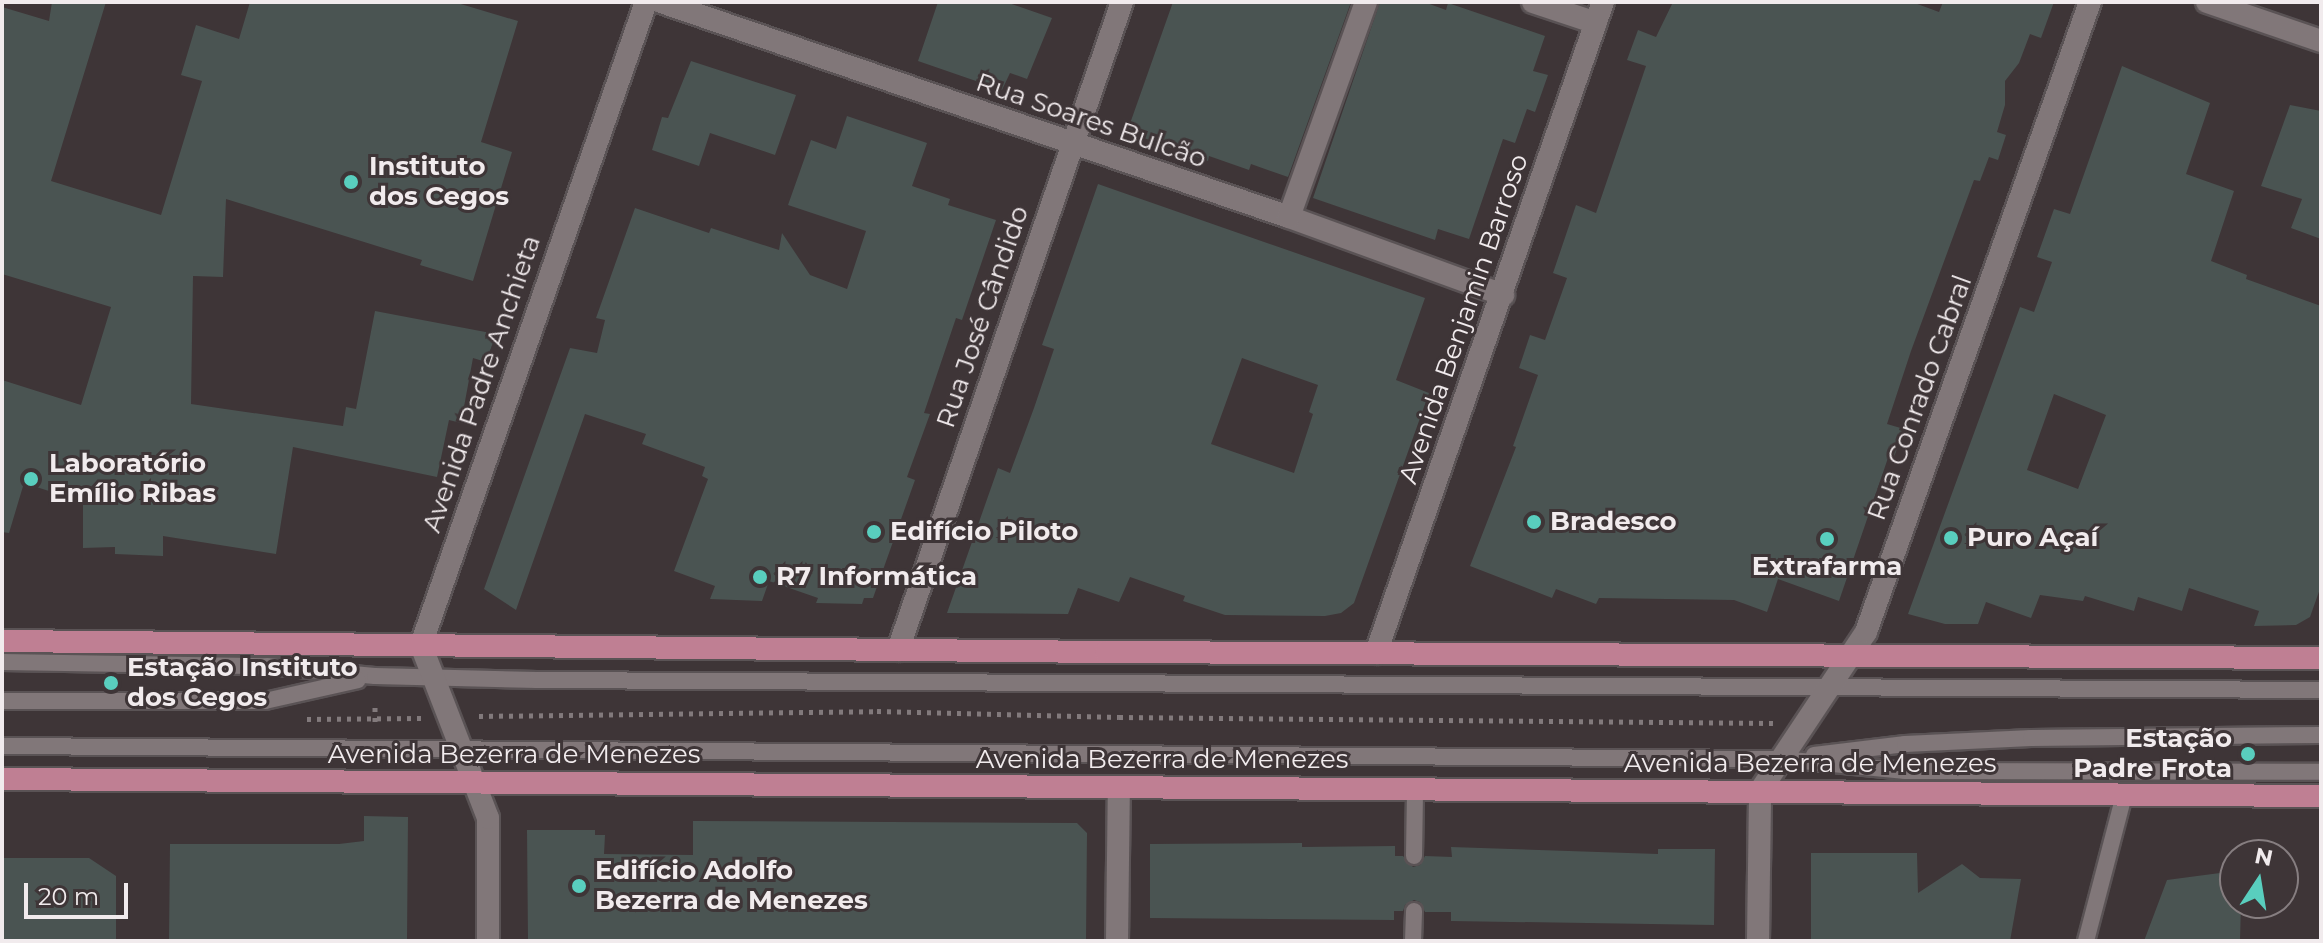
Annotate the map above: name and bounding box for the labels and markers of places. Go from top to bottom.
place label: Instituto dos Cegos [369,151,509,212]
marker: Instituto dos Cegos [340,171,362,193]
place label: Laboratório Emílio Ribas [49,448,216,510]
marker: Laboratório Emílio Ribas [20,468,42,490]
place label: Bradesco [1550,506,1677,538]
marker: Bradesco [1525,513,1543,531]
place label: Edifício Piloto [890,516,1078,548]
place label: Puro Açaí [1967,522,2098,554]
marker: Edifício Piloto [865,523,883,541]
marker: Puro Açaí [1942,529,1960,547]
marker: Extrafarma [1818,530,1836,548]
place label: Extrafarma [1752,551,1902,583]
place label: R7 Informática [776,561,977,593]
marker: R7 Informática [751,568,769,586]
place label: Estação Instituto dos Cegos [127,652,358,714]
marker: Estação Instituto dos Cegos [102,674,120,692]
place label: Estação Padre Frota [2073,723,2232,784]
marker: Estação Padre Frota [2239,745,2257,763]
place label: Edifício Adolfo Bezerra de Menezes [595,855,868,916]
marker: Edifício Adolfo Bezerra de Menezes [570,877,588,895]

